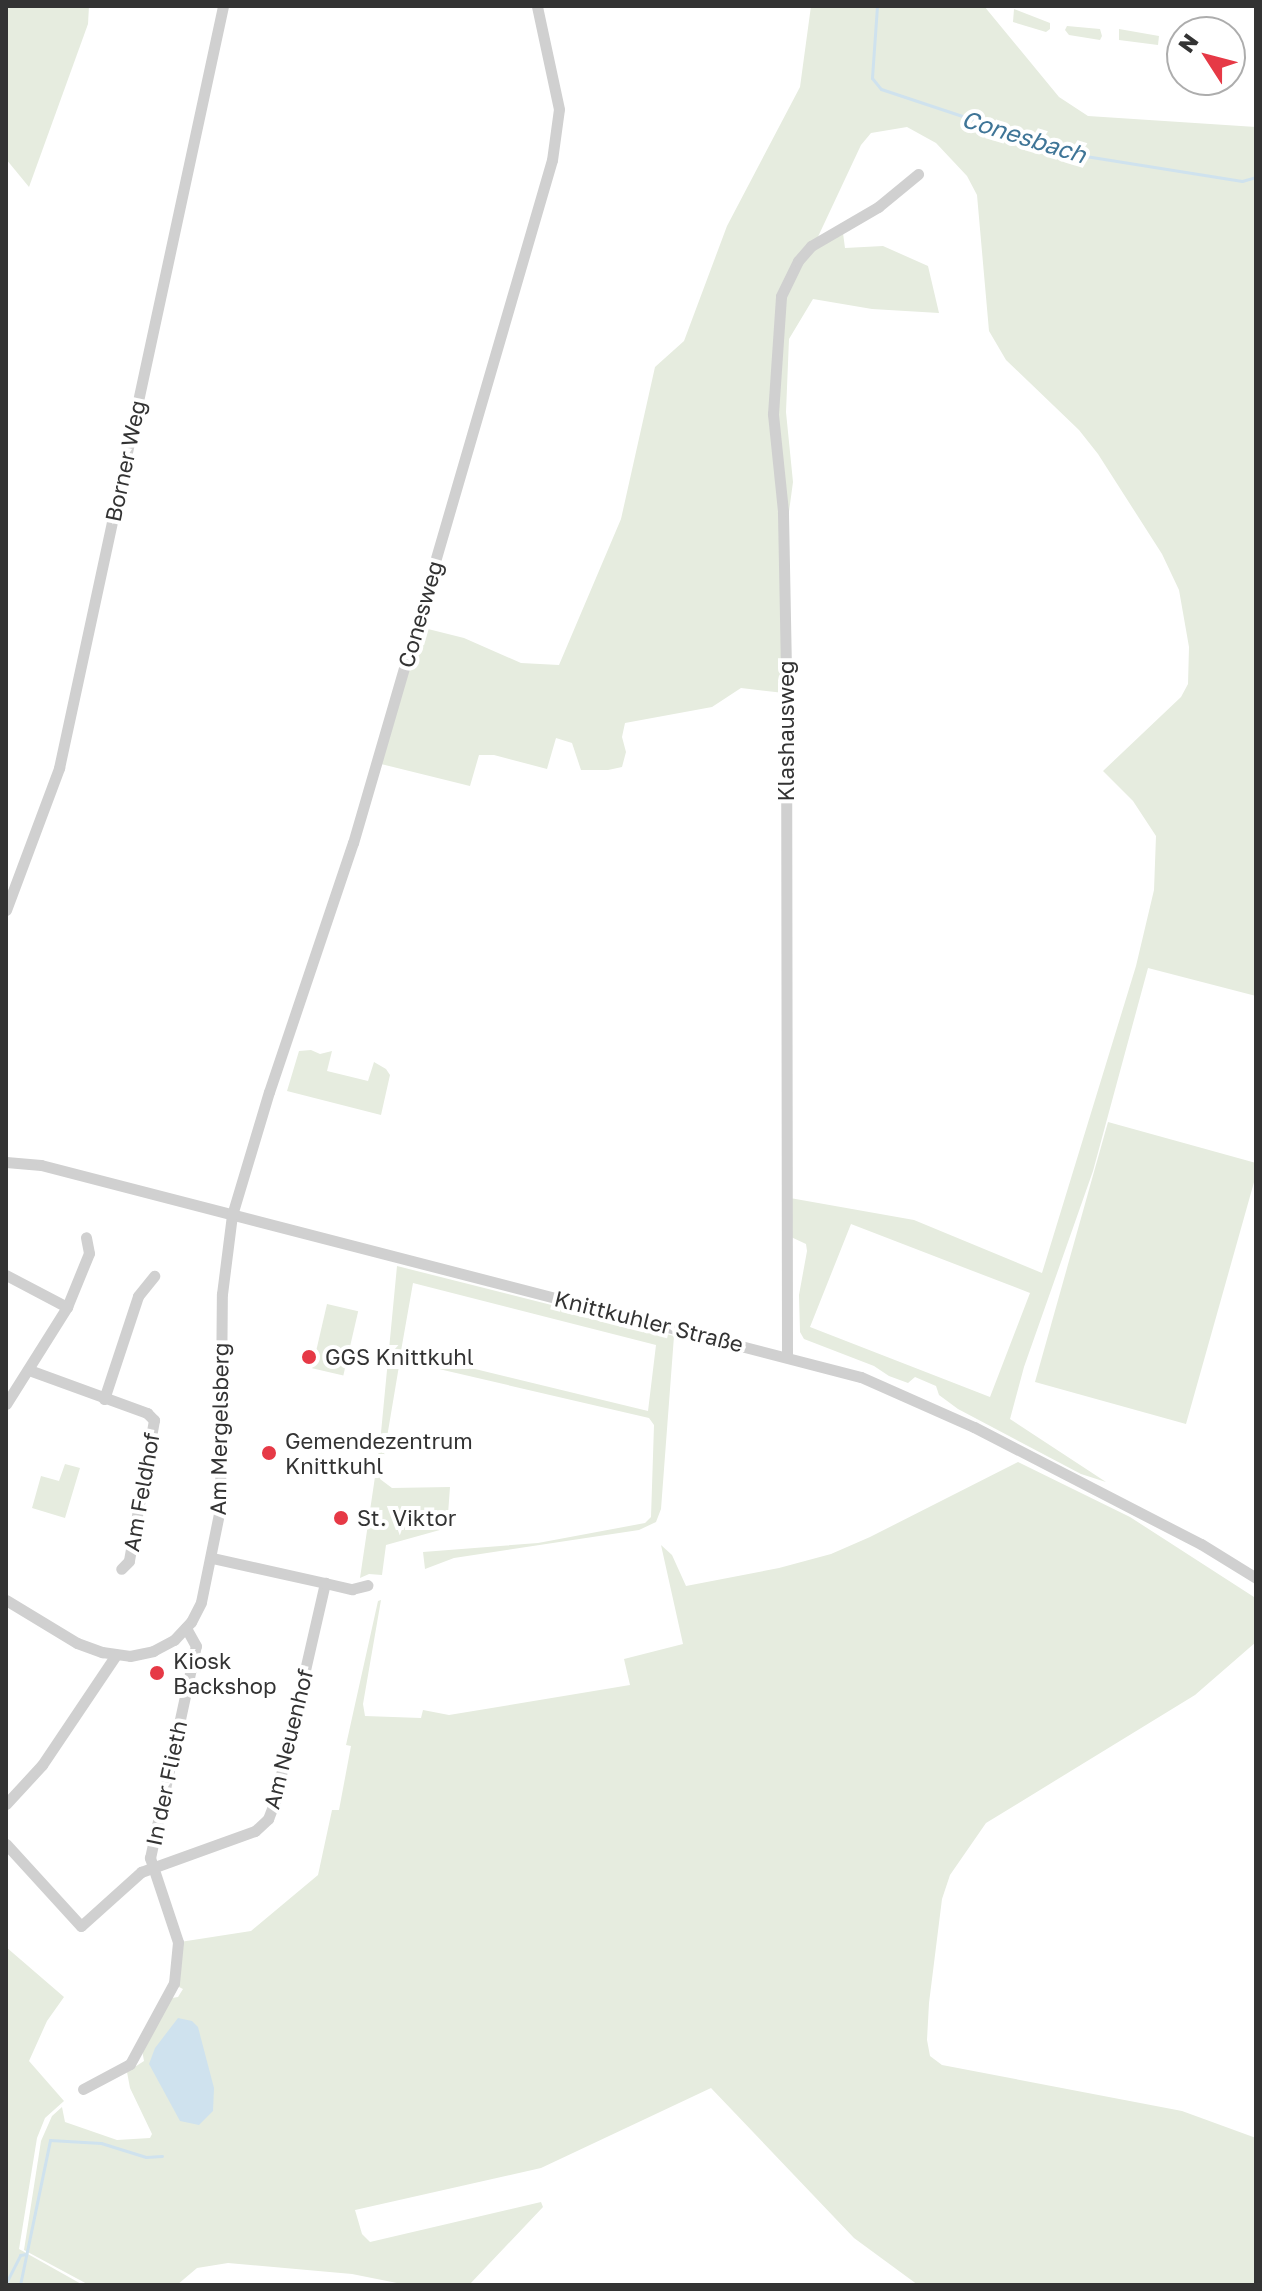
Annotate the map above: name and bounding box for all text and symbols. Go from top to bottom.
north arrow [1166,16,1246,96]
text: N [1172,28,1204,57]
water label: Conesbach [958,103,1090,169]
street label: Borner Weg [99,398,151,524]
street label: Conesweg [392,557,448,671]
street label: Klashausweg [773,661,799,801]
street label: Knittkuhler Straße [552,1285,746,1357]
street label: Am Mergelsberg [204,1342,234,1516]
place label: GGS Knittkuhl [325,1344,474,1370]
marker: GGS Knittkuhl [300,1348,318,1366]
place label: Gemendezentrum Knittkuhl [285,1427,473,1478]
street label: Am Feldhof [118,1431,164,1553]
marker: Gemendezentrum Knittkuhl [260,1444,278,1462]
place label: St. Viktor [357,1505,456,1531]
marker: St. Viktor [332,1509,350,1527]
place label: Kiosk Backshop [173,1647,277,1698]
marker: Kiosk Backshop [148,1664,166,1682]
street label: Am Neuenhof [258,1666,318,1812]
street label: In der Flieth [140,1718,192,1848]

